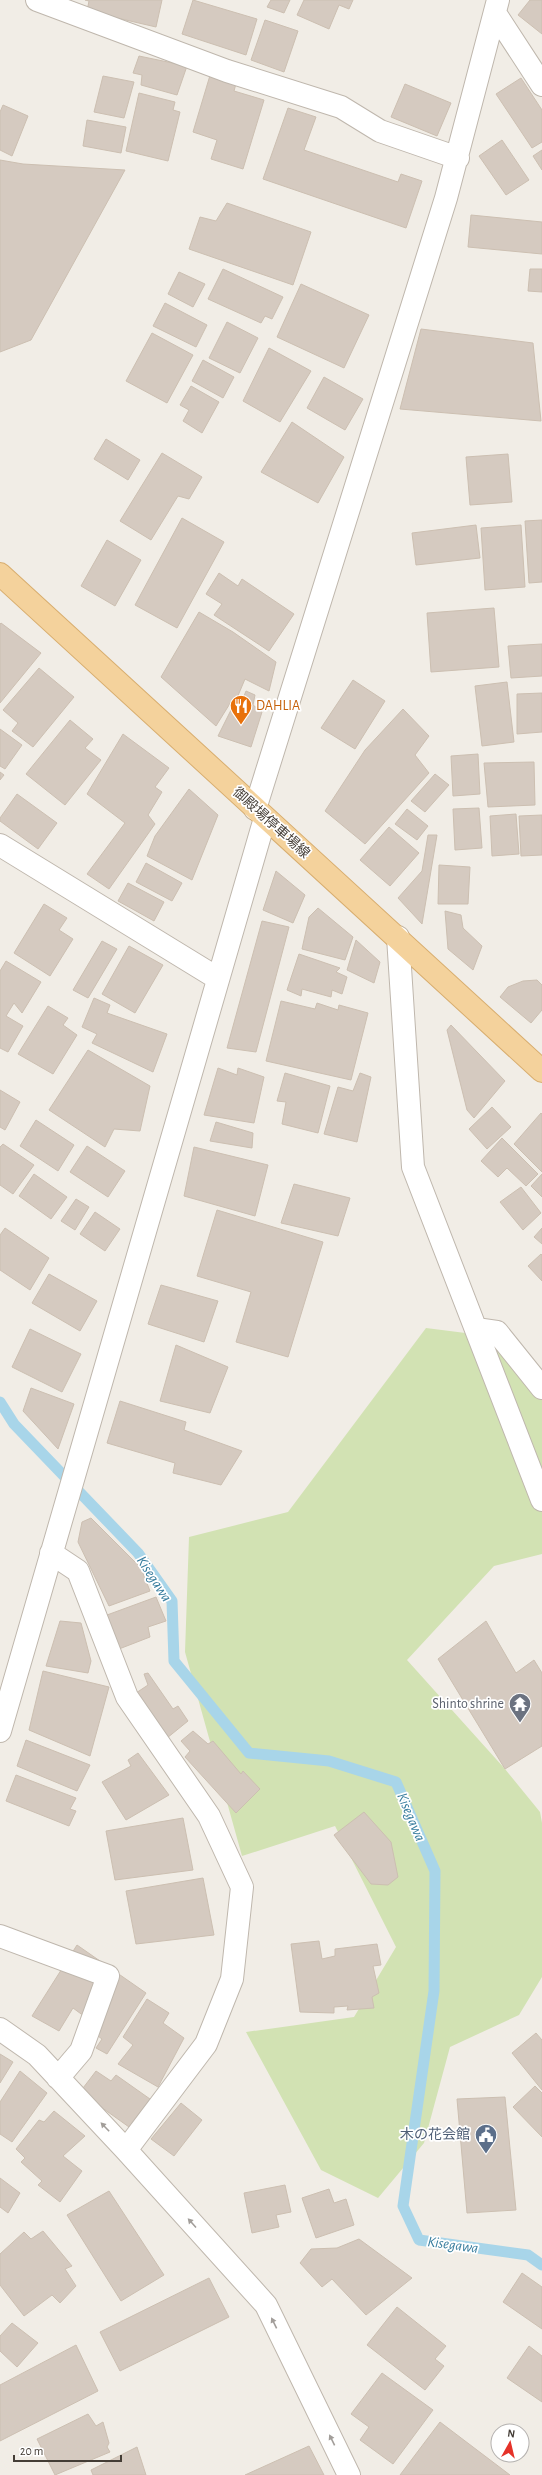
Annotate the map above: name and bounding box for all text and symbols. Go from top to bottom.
restaurant icon: DAHLIA [228,693,254,726]
place label: DAHLIA [256,699,300,713]
street label: 御殿場停車場線 [230,784,313,861]
water label: Kisegawa [134,1554,174,1604]
temple icon: Shinto shrine [507,1691,533,1724]
place label: Shinto shrine [432,1697,504,1711]
water label: Kisegawa [394,1791,428,1843]
one-way arrow [100,2122,110,2132]
public building icon: 木の花会館 [473,2122,499,2155]
place label: 木の花会館 [400,2127,470,2142]
one-way arrow [188,2218,197,2229]
water label: Kisegawa [427,2234,479,2256]
one-way arrow [271,2318,278,2329]
north arrow [490,2423,530,2463]
text: N [507,2428,516,2440]
one-way arrow [329,2434,335,2446]
scale bar [14,2437,121,2463]
text: 20 m [20,2445,43,2457]

